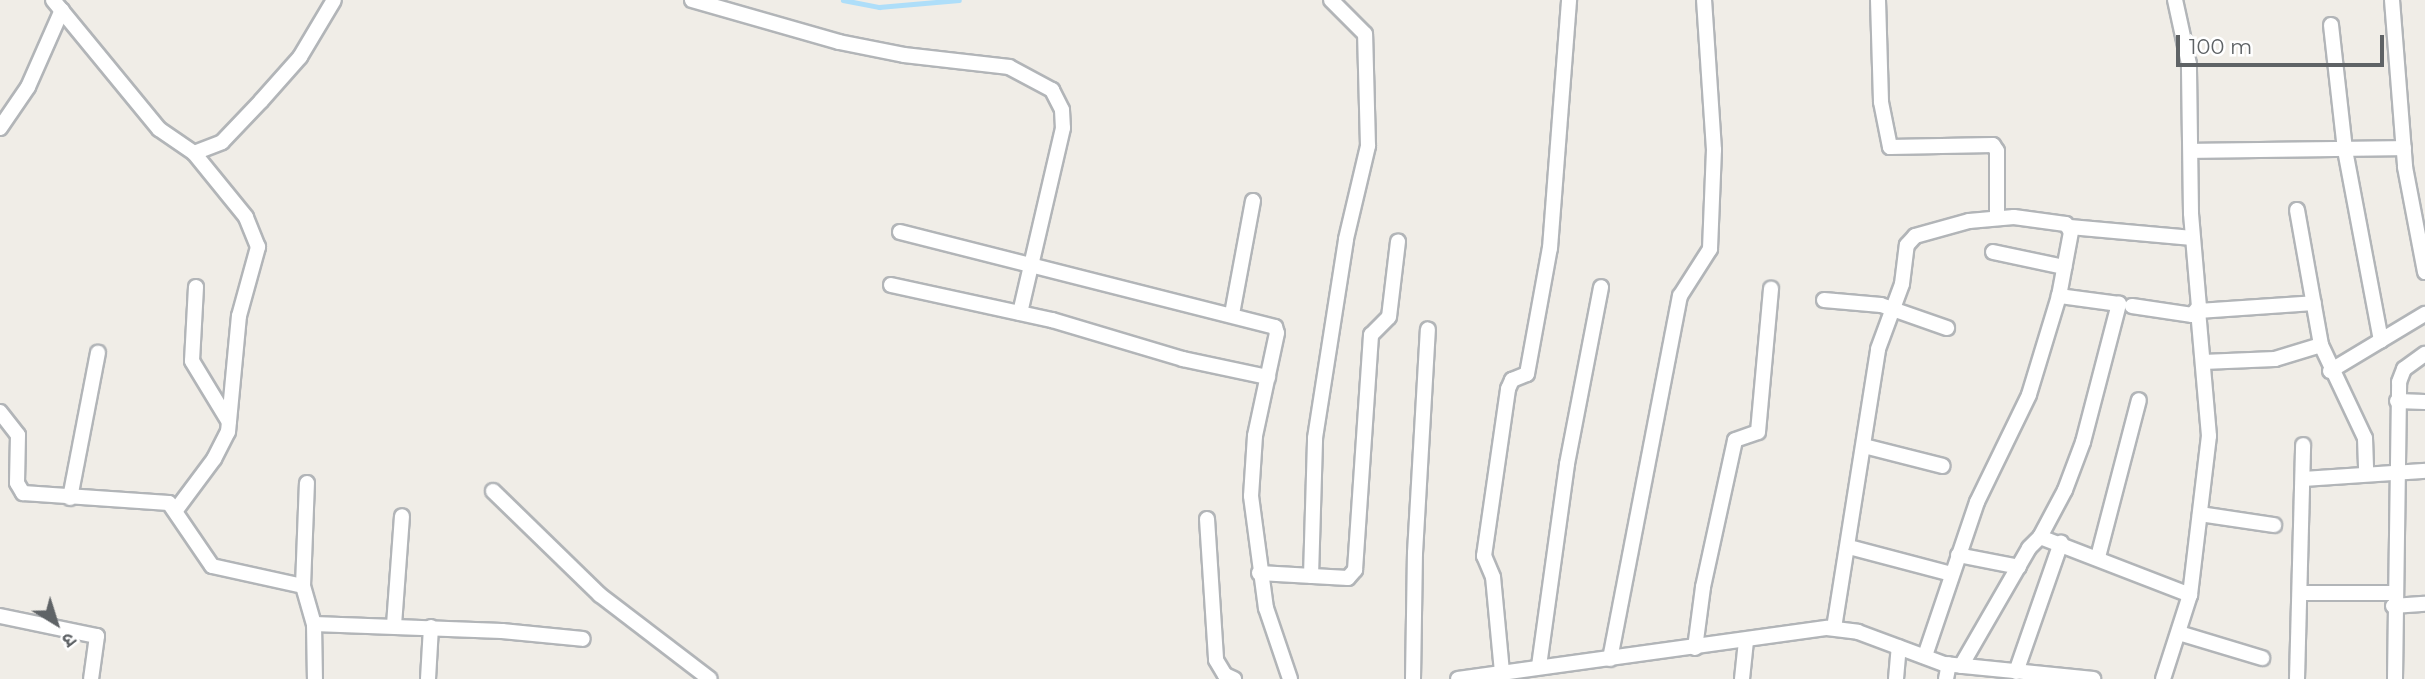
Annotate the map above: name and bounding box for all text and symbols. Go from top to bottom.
scale bar [2180,21,2388,65]
text: 100 m [2189,34,2252,59]
north arrow [21,588,91,658]
text: उ [58,627,81,652]

